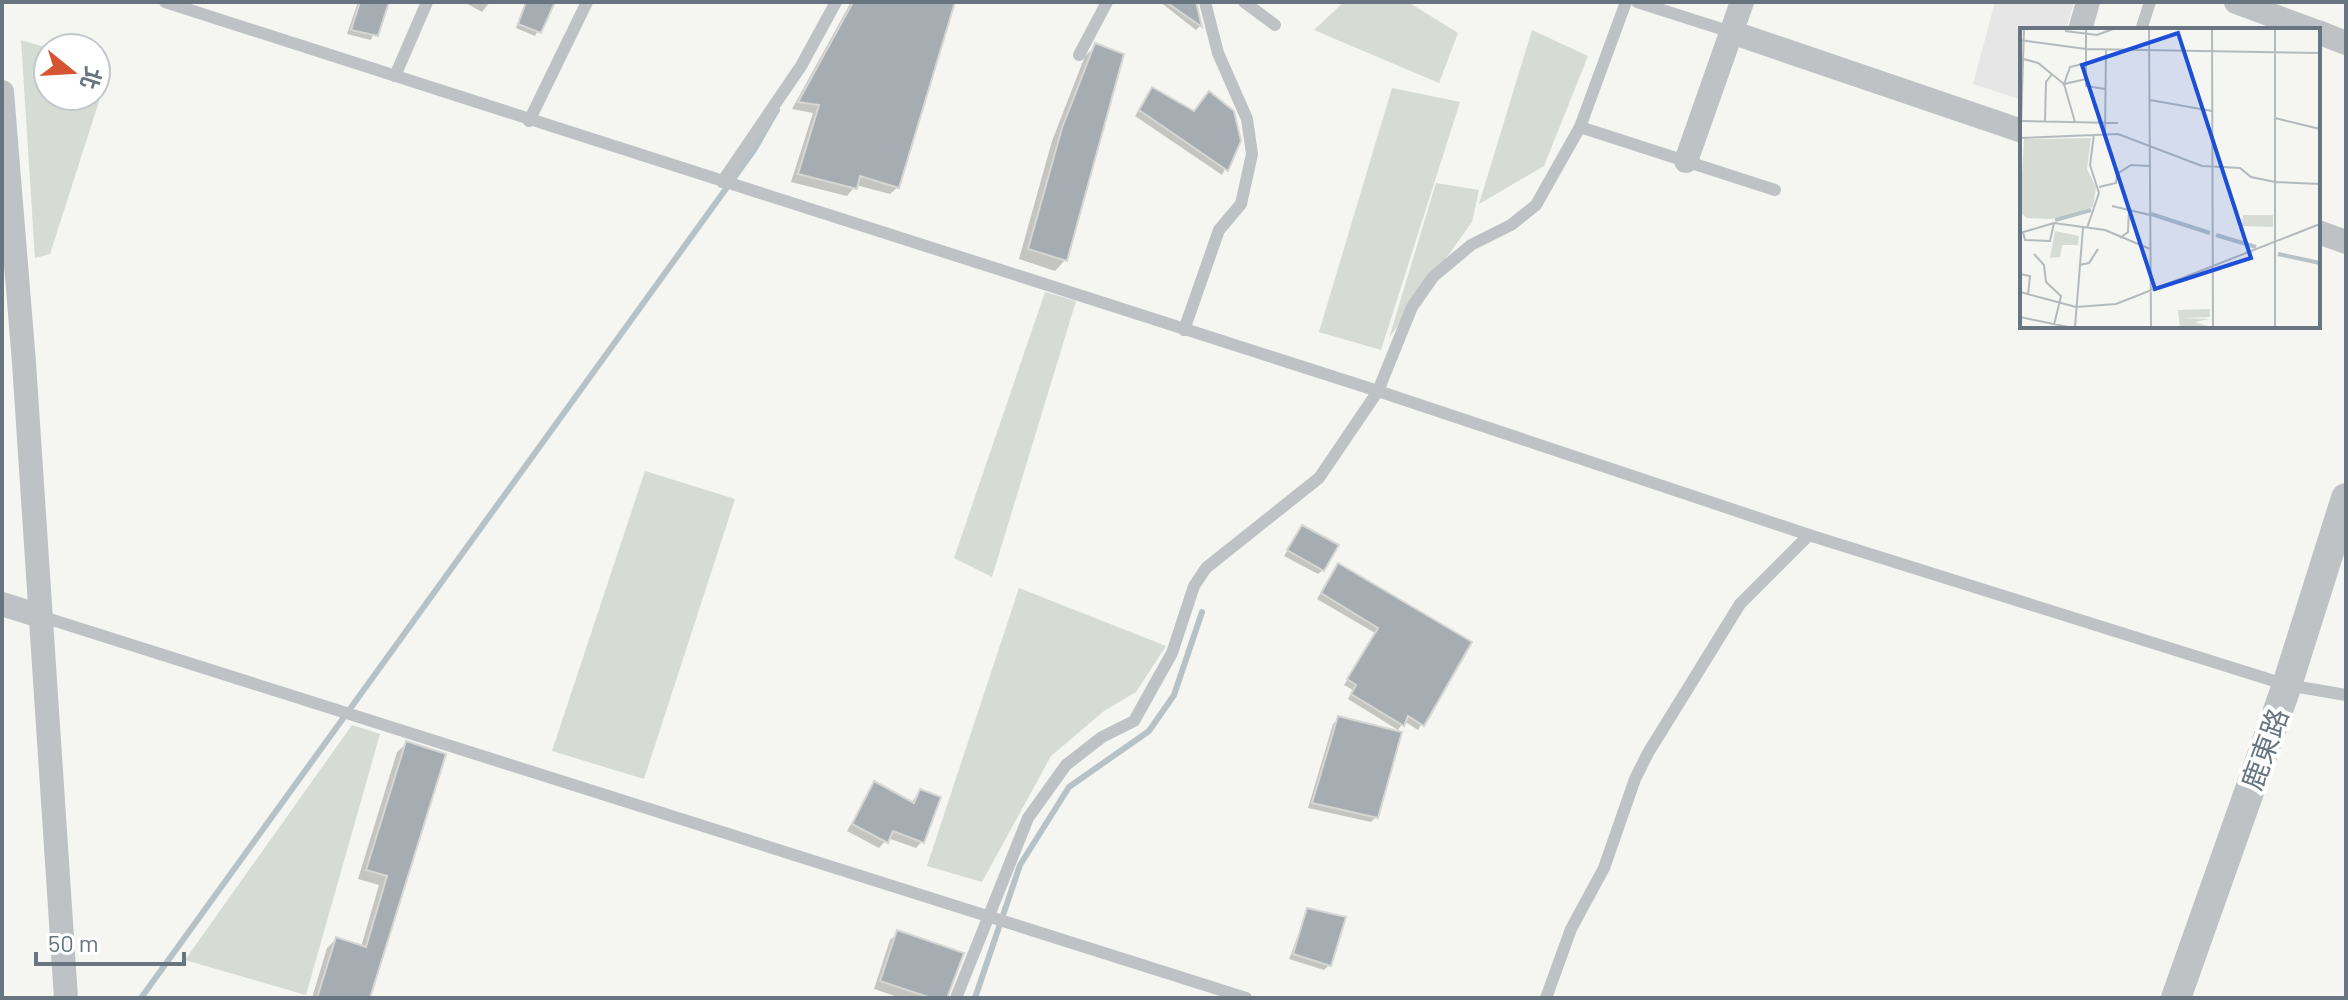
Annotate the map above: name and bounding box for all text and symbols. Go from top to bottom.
inset map [2020,28,2320,328]
north arrow [32,32,112,112]
text: 北 [76,64,108,93]
street label: 鹿東路 [2234,703,2294,794]
scale bar [36,916,184,966]
text: 50 m [48,928,99,957]

